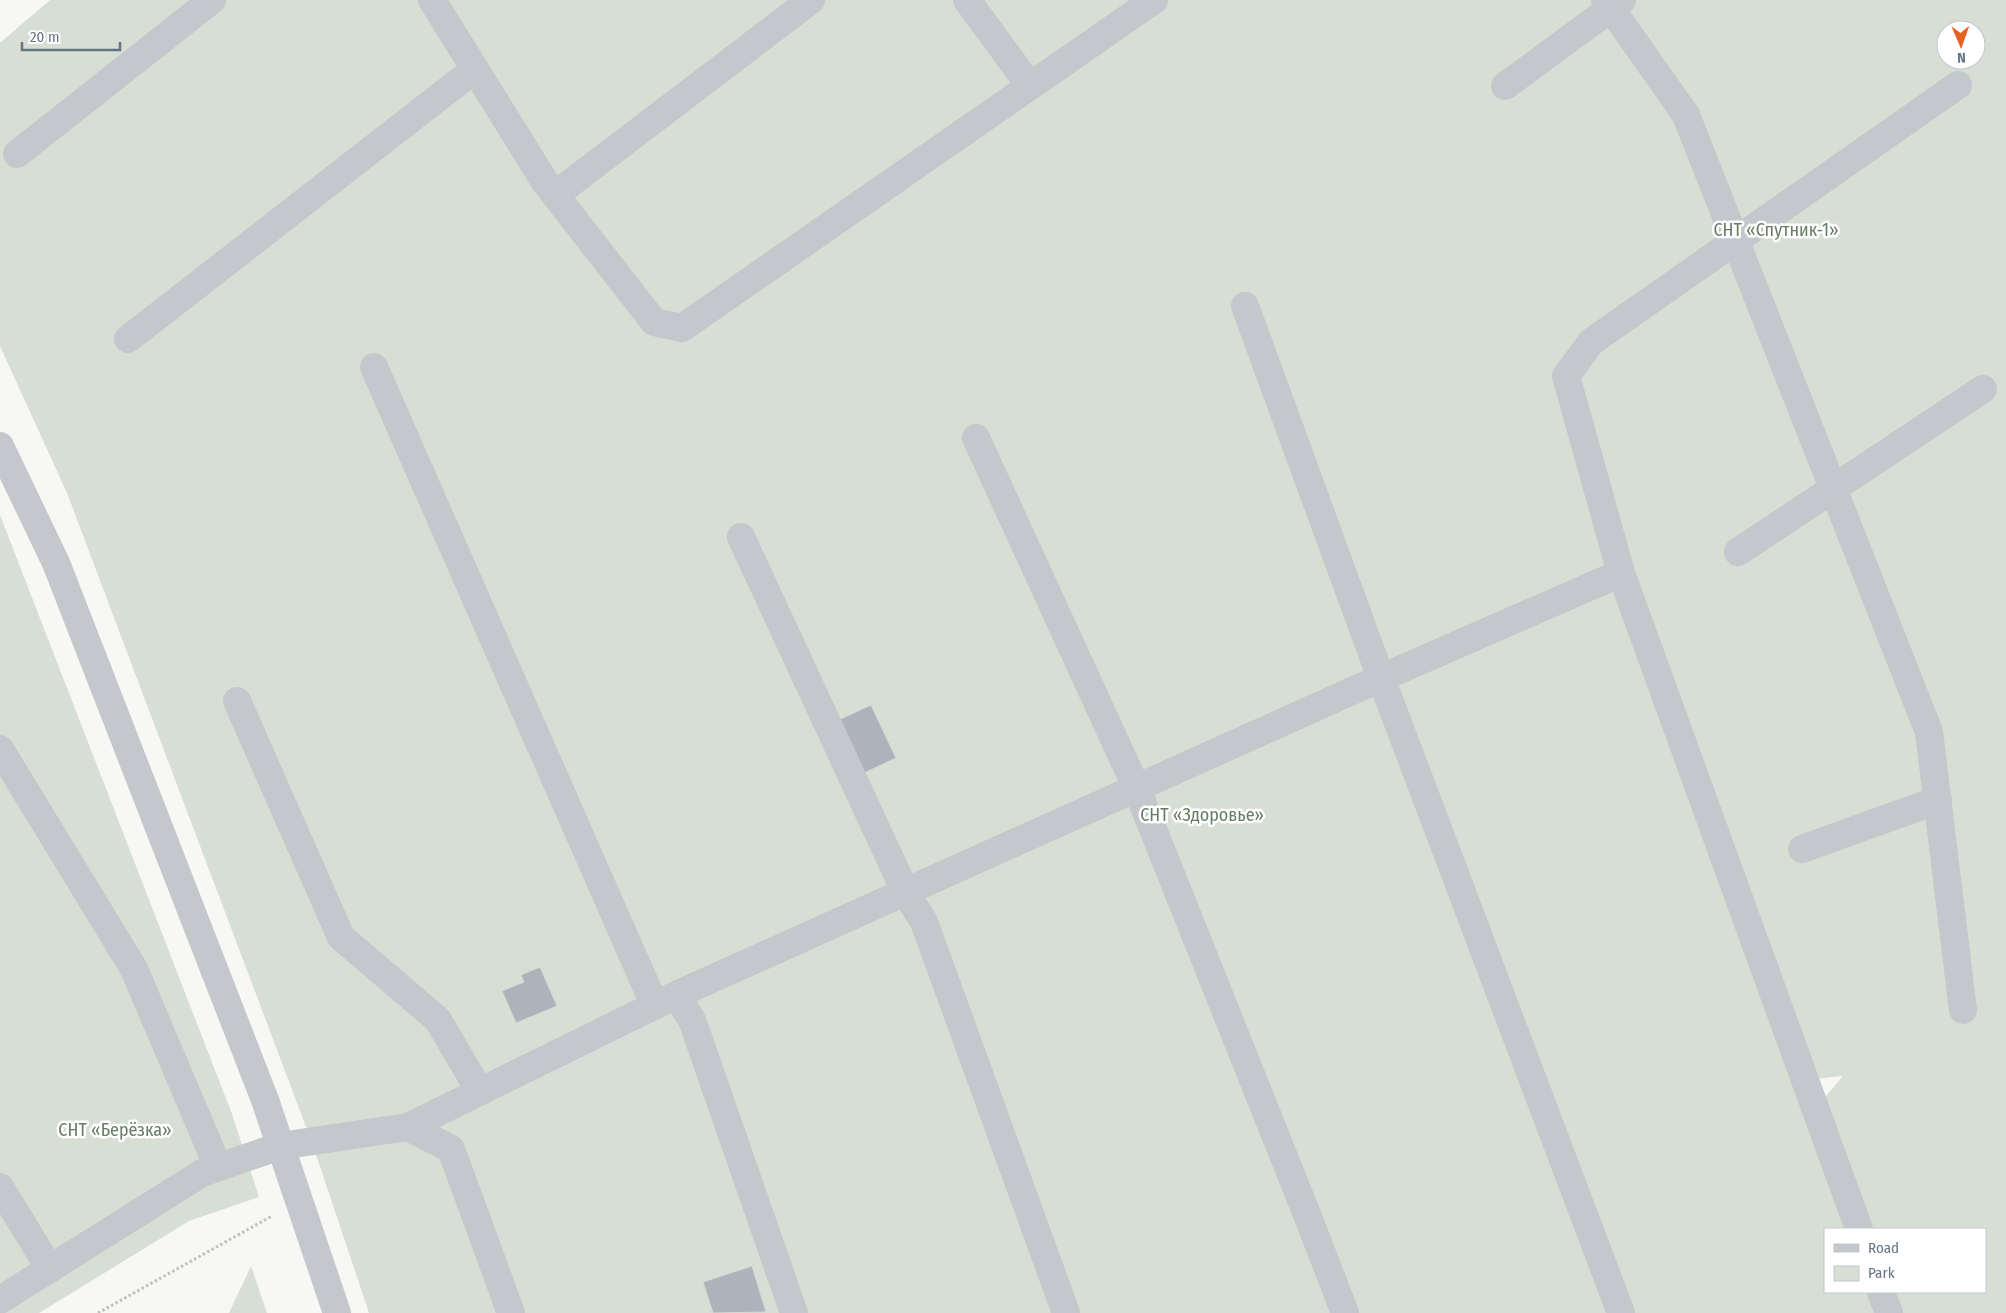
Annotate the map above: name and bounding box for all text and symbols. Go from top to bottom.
scale bar [22,20,120,52]
north arrow [1936,20,1986,70]
text: 20 m [30,28,60,46]
text: N [1957,49,1966,66]
park label: СНТ «Спутник-1» [1713,219,1839,241]
park label: СНТ «Здоровье» [1140,804,1264,826]
park label: СНТ «Берёзка» [58,1119,172,1141]
legend [1824,1228,1986,1293]
text: Road [1868,1239,1899,1257]
text: Park [1868,1264,1895,1282]

